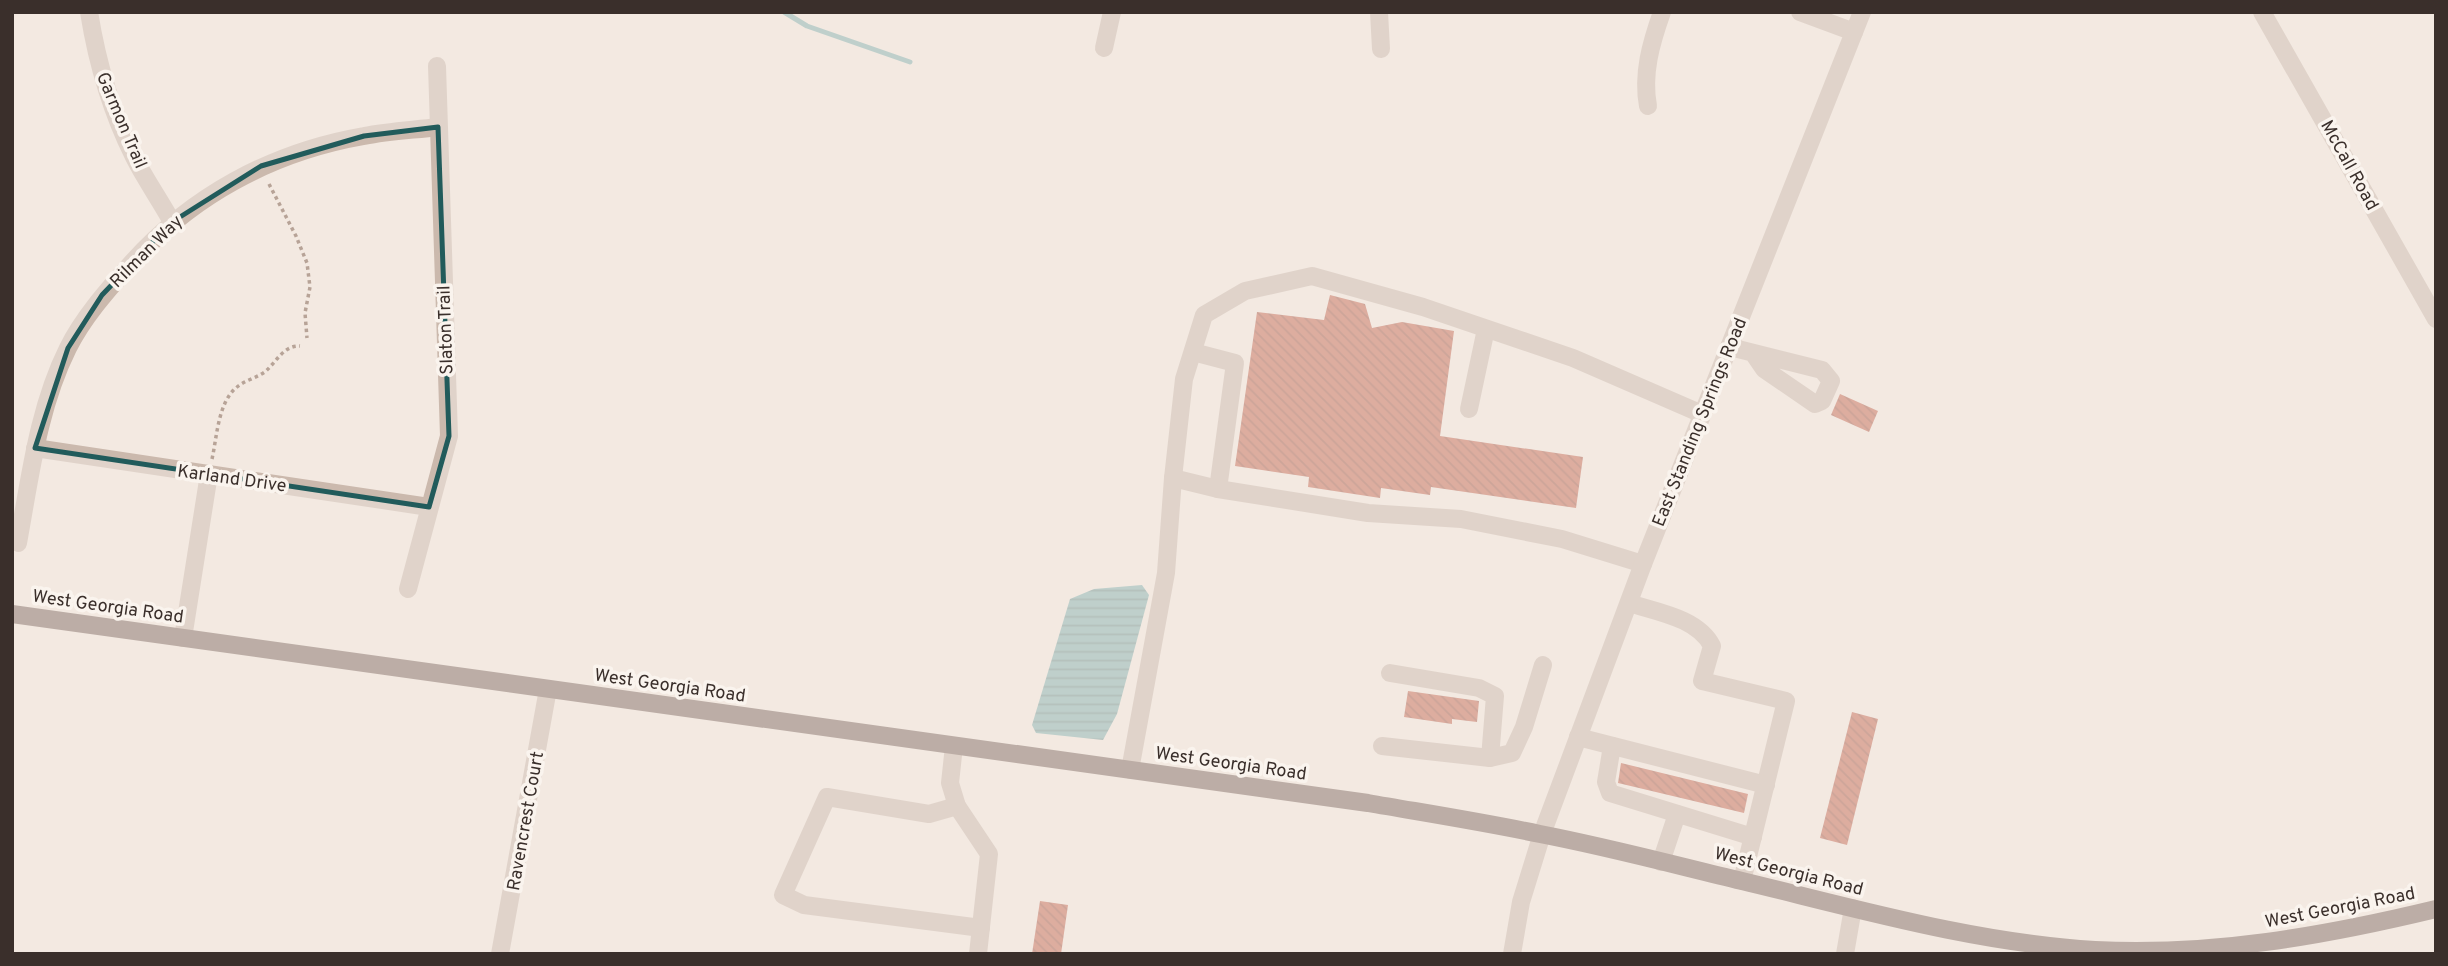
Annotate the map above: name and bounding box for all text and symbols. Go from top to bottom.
street label: Garmon Trail [90,69,151,172]
street label: McCall Road [2314,117,2383,215]
street label: Rilman Way [106,211,188,293]
street label: Slaton Trail [433,285,460,375]
street label: East Standing Springs Road [1648,315,1753,530]
street label: Karland Drive [176,460,288,499]
street label: West Georgia Road [31,585,185,629]
street label: West Georgia Road [593,664,747,708]
street label: West Georgia Road [1154,742,1308,786]
street label: Ravencrest Court [503,750,550,893]
street label: West Georgia Road [1712,843,1865,902]
street label: West Georgia Road [2263,883,2417,934]

